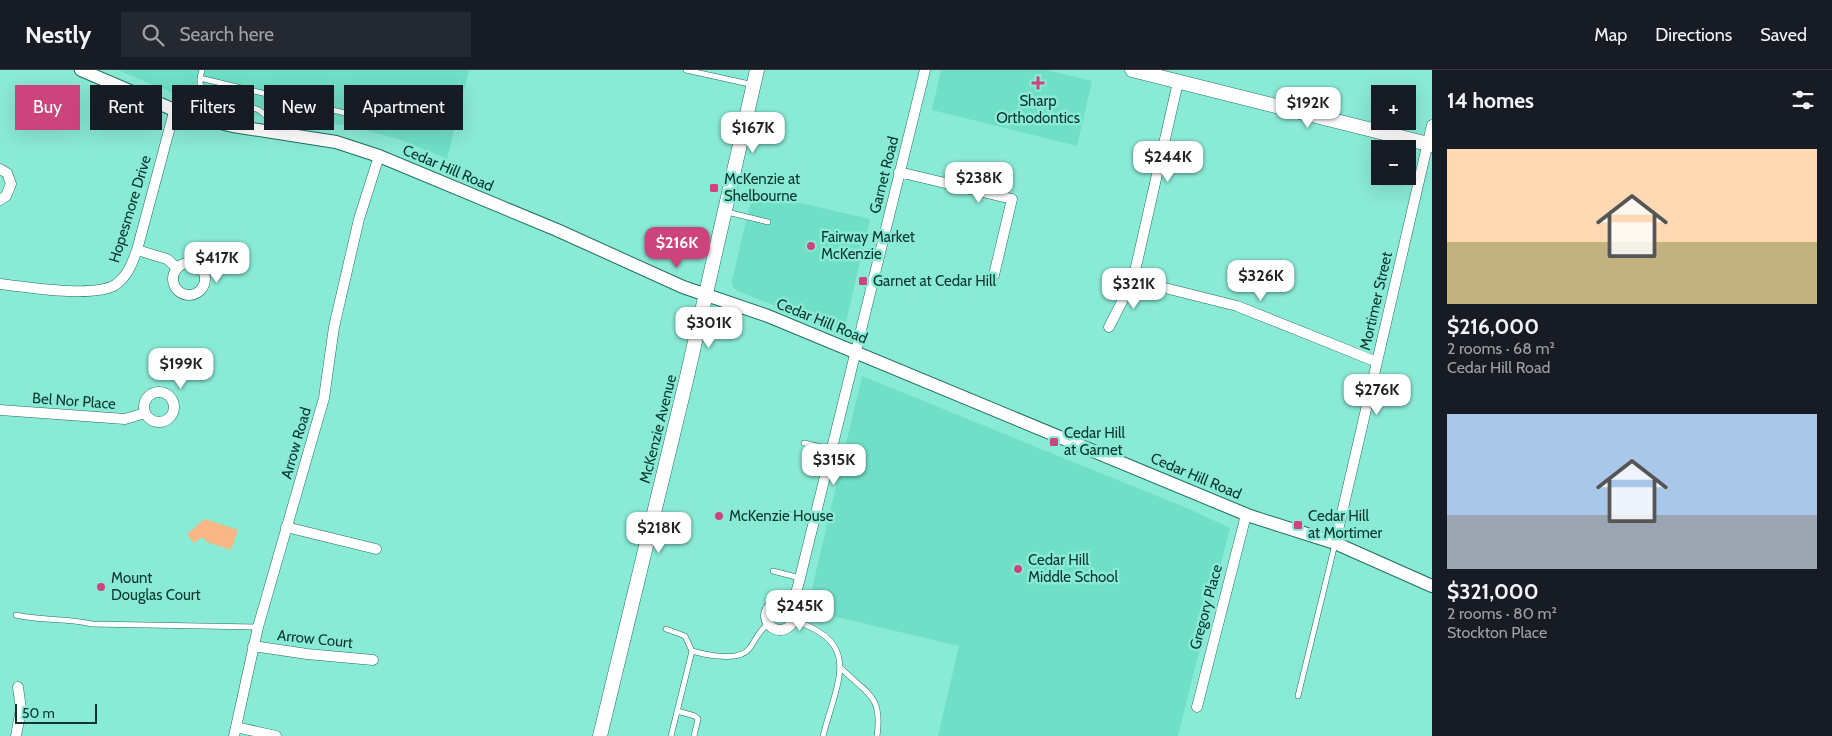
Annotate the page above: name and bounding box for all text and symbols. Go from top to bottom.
search box [121,12,471,57]
text: Nestly [25,20,91,49]
icon: search [139,21,167,49]
text: Search here [179,23,274,46]
text: Map [1594,24,1627,46]
text: Directions [1655,24,1732,46]
text: Saved [1760,24,1807,46]
marker: Sharp Orthodontics [1031,76,1045,90]
chip: Buy [15,85,80,130]
chip: Rent [90,85,162,130]
chip: Filters [172,85,254,130]
chip: New [264,85,334,130]
chip: Apartment [344,85,463,130]
map controls [1371,85,1416,185]
button: + [1371,85,1416,130]
icon: filters [1789,86,1817,114]
pin: $192K [1273,87,1343,129]
text: 14 homes [1447,88,1534,113]
place label: Sharp Orthodontics [996,92,1080,127]
text: $192K [1287,93,1329,112]
pin: $167K [718,112,788,154]
text: $167K [732,118,774,137]
street label: Garnet Road [866,134,902,216]
pin: $244K [1133,140,1203,183]
button: − [1371,140,1416,185]
street label: Cedar Hill Road [400,141,496,195]
text: $244K [1144,147,1192,166]
street label: Hopesmore Drive [105,153,155,265]
pin: $238K [944,162,1014,204]
text: $238K [956,168,1002,187]
place label: McKenzie at Shelbourne [724,170,800,205]
icon: home [1587,181,1677,271]
marker: McKenzie at Shelbourne [708,182,720,194]
pin: $216K [642,226,712,269]
place label: Fairway Market McKenzie [821,228,915,263]
text: $216K [656,233,698,252]
marker: Fairway Market McKenzie [805,240,817,252]
pin: $417K [182,242,252,284]
text: $417K [195,248,239,267]
street label: Mortimer Street [1356,250,1396,352]
pin: $326K [1226,260,1296,302]
text: $326K [1238,266,1284,285]
pin: $321K [1099,268,1169,310]
place label: Garnet at Cedar Hill [873,272,997,290]
text: $321K [1113,274,1155,293]
marker: Garnet at Cedar Hill [857,275,869,287]
street label: Cedar Hill Road [774,294,870,348]
pin: $301K [674,306,744,349]
text: $301K [686,313,732,332]
text: $216,000 [1447,314,1539,339]
text: 2 rooms · 68 m² [1447,339,1555,358]
pin: $199K [146,348,216,390]
text: $199K [159,354,203,373]
text: Cedar Hill Road [1447,358,1550,377]
street label: McKenzie Avenue [636,372,680,485]
pin: $276K [1342,374,1412,416]
text: $276K [1355,380,1399,399]
street label: Bel Nor Place [32,389,117,413]
street label: Arrow Road [277,405,315,481]
place label: Cedar Hill at Garnet [1064,424,1126,459]
marker: Cedar Hill at Garnet [1048,436,1060,448]
pin: $315K [799,444,869,486]
icon: home [1587,446,1677,536]
street label: Cedar Hill Road [1148,449,1244,503]
text: $315K [813,450,855,469]
place label: McKenzie House [729,507,834,525]
place label: Cedar Hill at Mortimer [1308,507,1383,542]
marker: McKenzie House [713,510,725,522]
pin: $218K [624,512,694,554]
text: $218K [637,518,681,537]
marker: Cedar Hill at Mortimer [1292,519,1304,531]
place label: Cedar Hill Middle School [1028,551,1119,586]
street label: Gregory Place [1186,562,1226,651]
marker: Cedar Hill Middle School [1012,563,1024,575]
place label: Mount Douglas Court [111,569,201,604]
text: $321,000 [1447,579,1539,604]
marker: Mount Douglas Court [95,581,107,593]
pin: $245K [765,590,835,632]
text: $245K [777,596,823,615]
text: 2 rooms · 80 m² [1447,604,1557,623]
text: Stockton Place [1447,623,1547,642]
street label: Arrow Court [276,626,354,652]
scale bar [15,701,98,724]
text: 50 m [22,704,55,722]

